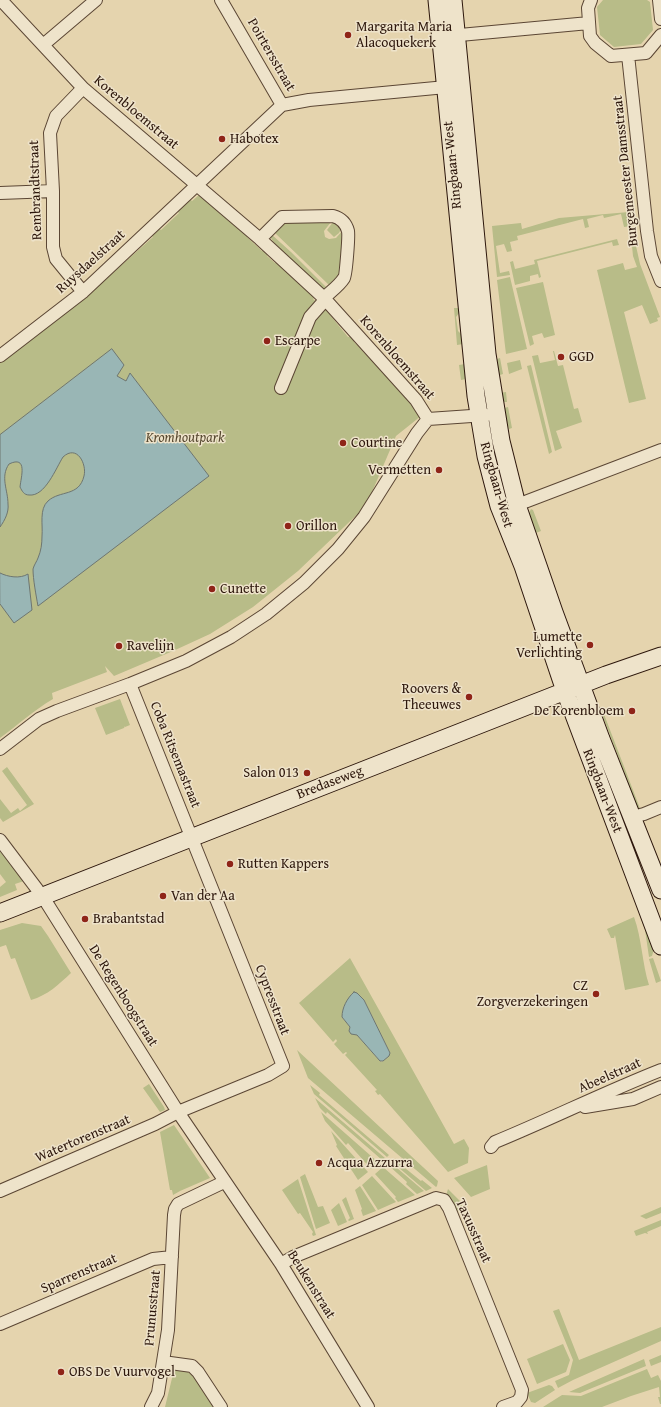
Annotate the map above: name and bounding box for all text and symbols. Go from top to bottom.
street label: Poirtersstraat [243,16,299,94]
place label: Margarita Maria Alacoquekerk [356,19,452,52]
marker: Margarita Maria Alacoquekerk [343,30,353,40]
street label: Korenbloemstraat [90,72,182,154]
street label: Burgemeester Damsstraat [610,95,642,247]
street label: Ringbaan-West [440,120,466,210]
place label: Habotex [230,131,279,147]
marker: Habotex [217,134,227,144]
street label: Rembrandtstraat [26,140,46,240]
street label: Ruysdaelstraat [53,227,129,297]
street label: Korenbloemstraat [356,312,438,404]
place label: Escarpe [275,333,320,349]
marker: Escarpe [262,336,272,346]
place label: GGD [569,349,594,365]
marker: GGD [556,352,566,362]
park label: Kromhoutpark [146,430,224,446]
place label: Courtine [351,435,402,451]
marker: Courtine [338,438,348,448]
street label: Ringbaan-West [476,440,516,530]
place label: Vermetten [368,462,431,478]
marker: Vermetten [434,465,444,475]
place label: Orillon [296,518,337,534]
marker: Orillon [283,521,293,531]
place label: Cunette [220,581,266,597]
marker: Cunette [207,584,217,594]
place label: Lumette Verlichting [516,629,582,662]
place label: Ravelijn [127,638,174,654]
marker: Lumette Verlichting [585,640,595,650]
marker: Ravelijn [114,641,124,651]
place label: Roovers & Theeuwes [402,681,461,714]
marker: Roovers & Theeuwes [464,692,474,702]
street label: Coba Ritsemastraat [146,699,204,811]
place label: De Korenbloem [534,703,624,719]
marker: De Korenbloem [627,706,637,716]
street label: Ringbaan-West [578,747,626,835]
street label: Bredaseweg [295,763,365,803]
place label: Salon 013 [243,765,299,781]
marker: Salon 013 [302,768,312,778]
place label: Rutten Kappers [238,856,329,872]
marker: Rutten Kappers [225,859,235,869]
place label: Van der Aa [171,888,235,904]
marker: Van der Aa [158,891,168,901]
place label: Brabantstad [93,911,164,927]
marker: Brabantstad [80,914,90,924]
street label: De Regenboogstraat [85,942,161,1050]
street label: Cypresstraat [251,962,293,1038]
place label: CZ Zorgverzekeringen [477,978,588,1010]
marker: CZ Zorgverzekeringen [591,989,601,999]
street label: Abeelstraat [576,1055,644,1097]
street label: Watertorenstraat [33,1111,133,1167]
place label: Acqua Azzurra [327,1155,413,1171]
marker: Acqua Azzurra [314,1158,324,1168]
street label: Taxusstraat [451,1196,495,1266]
street label: Beukenstraat [283,1248,339,1322]
street label: Sparrenstraat [38,1250,120,1298]
street label: Prunusstraat [141,1269,165,1347]
place label: OBS De Vuurvogel [69,1364,175,1380]
marker: OBS De Vuurvogel [56,1367,66,1377]

